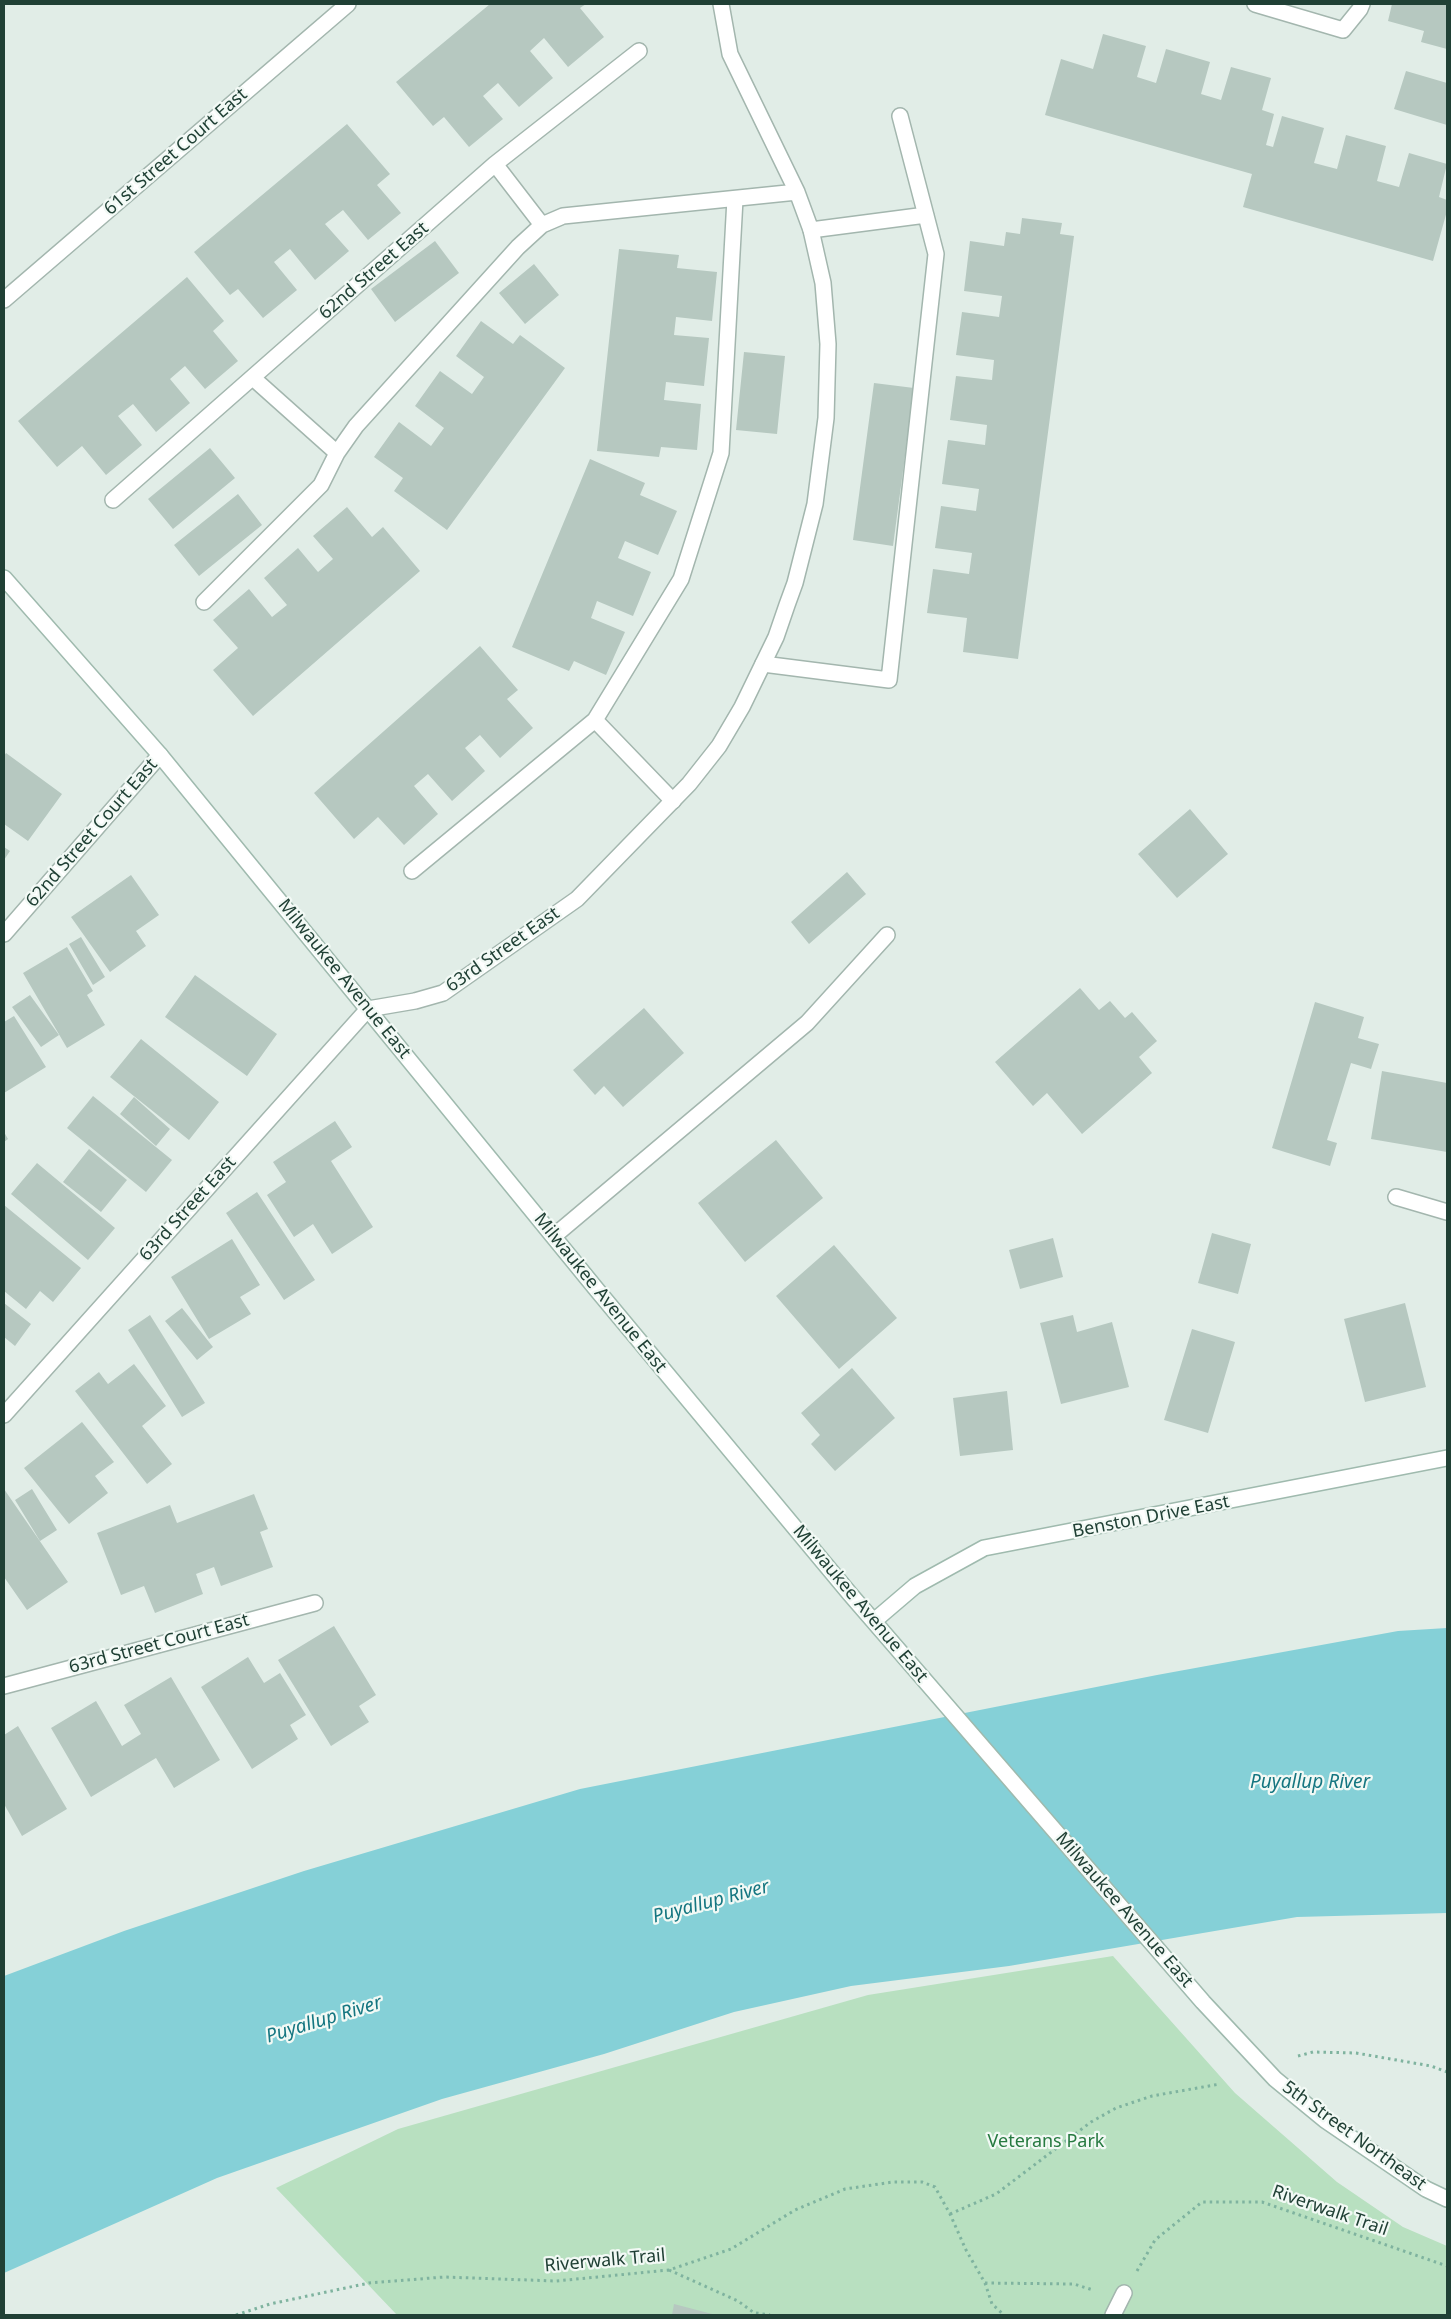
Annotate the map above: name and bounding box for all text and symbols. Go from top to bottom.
street label: 61st Street Court East [100,84,252,220]
street label: 62nd Street East [315,218,433,324]
street label: 62nd Street Court East [22,754,162,912]
street label: Milwaukee Avenue East [273,895,415,1063]
street label: 63rd Street East [442,903,564,997]
street label: 63rd Street East [135,1152,241,1266]
street label: Milwaukee Avenue East [529,1209,671,1377]
street label: Benston Drive East [1071,1491,1231,1543]
street label: Milwaukee Avenue East [788,1521,932,1687]
street label: 63rd Street Court East [67,1610,251,1678]
water label: Puyallup River [1250,1772,1370,1794]
street label: Milwaukee Avenue East [1051,1828,1197,1992]
water label: Puyallup River [650,1875,772,1929]
water label: Puyallup River [263,1992,385,2048]
street label: 5th Street Northeast [1278,2077,1430,2195]
park label: Veterans Park [988,2131,1104,2153]
street label: Riverwalk Trail [1269,2181,1391,2241]
street label: Riverwalk Trail [544,2245,666,2277]

